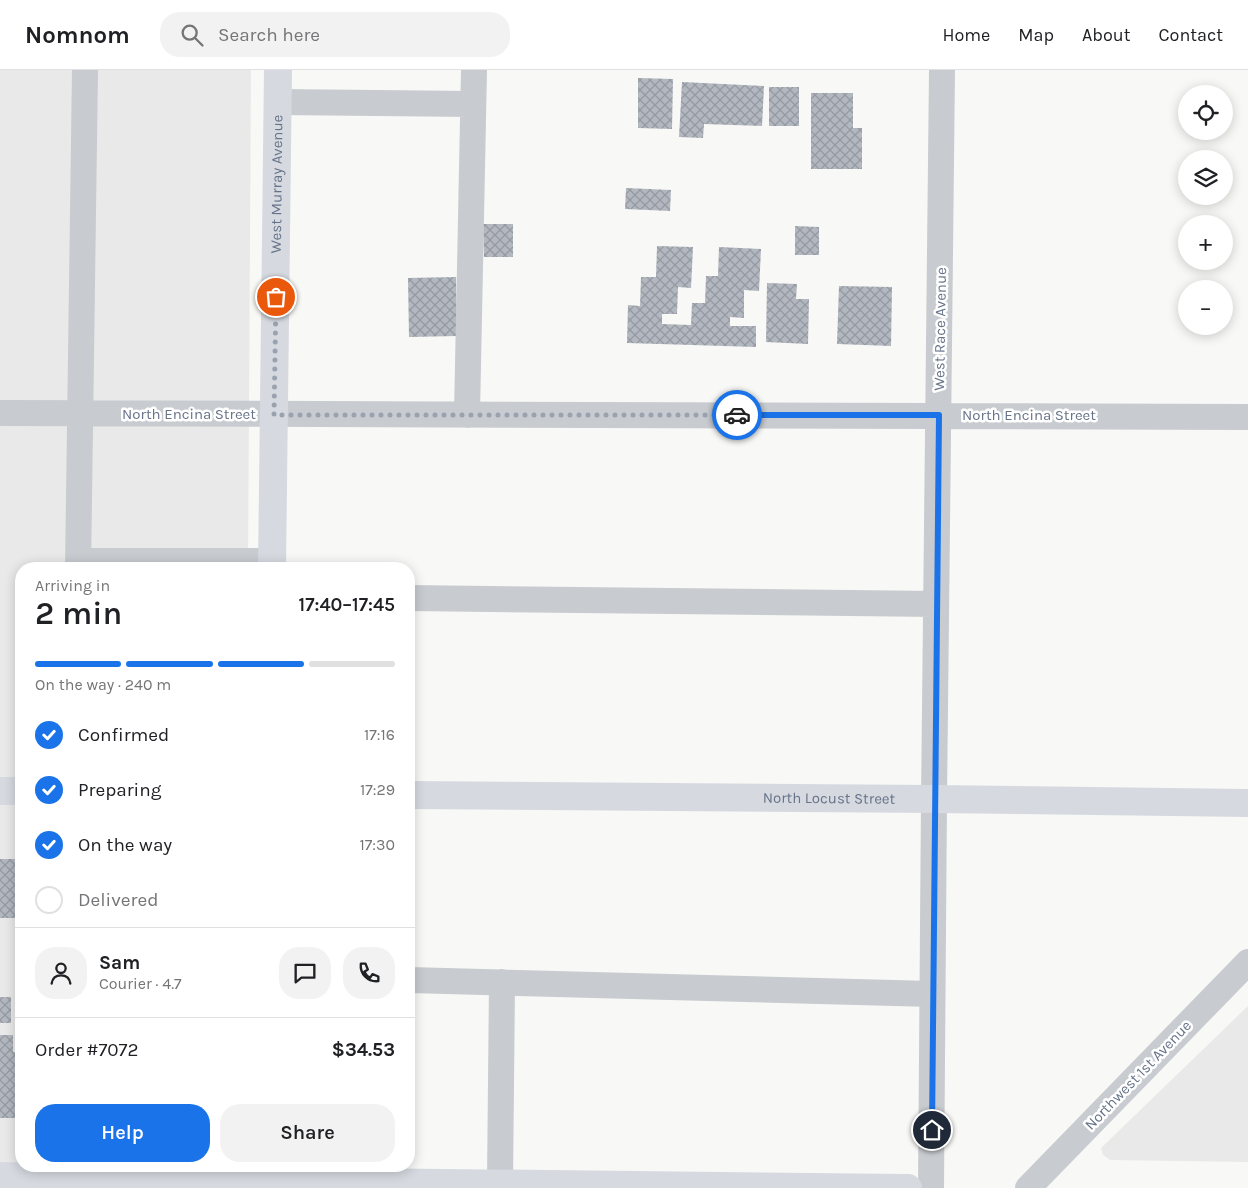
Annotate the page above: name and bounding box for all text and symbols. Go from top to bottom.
search box [160,12,510,57]
text: Nomnom [25,21,130,49]
icon: search [178,21,206,49]
text: Search here [218,24,320,46]
text: Home [942,24,990,46]
text: Map [1018,24,1054,46]
text: About [1082,24,1131,46]
text: Contact [1159,24,1223,46]
map controls [1178,85,1233,335]
button: locate [1178,85,1233,140]
street label: West Murray Avenue [267,115,286,253]
button: layers [1178,150,1233,205]
button: + [1178,215,1233,270]
street label: West Race Avenue [930,267,950,391]
pin [255,276,297,318]
button: − [1178,280,1233,335]
icon: bag [262,283,290,311]
courier [712,390,762,440]
icon: car [723,401,751,429]
street label: North Encina Street [122,405,256,423]
street label: North Encina Street [962,406,1096,424]
text: Arriving in [35,576,110,595]
text: 17:40–17:45 [299,594,395,616]
text: 2 min [35,595,122,632]
text: On the way · 240 m [35,675,171,694]
icon: check [35,721,63,749]
text: Confirmed [78,724,169,746]
text: 17:16 [364,725,395,744]
icon: check [35,776,63,804]
text: Preparing [78,779,161,801]
text: 17:29 [360,780,395,799]
street label: North Locust Street [763,789,896,808]
icon: check [35,831,63,859]
text: On the way [78,834,172,856]
text: 17:30 [360,835,395,854]
text: Delivered [78,889,158,911]
button: person [35,947,87,999]
button: chat [279,947,331,999]
button: phone [343,947,395,999]
text: Sam [99,952,140,974]
text: Courier · 4.7 [99,974,182,993]
street label: Northwest 1st Avenue [1081,1016,1195,1134]
text: Order #7072 [35,1039,139,1061]
text: $34.53 [332,1039,395,1061]
button: Help [35,1104,210,1162]
button: Share [220,1104,395,1162]
pin [911,1109,953,1151]
icon: home [918,1116,946,1144]

